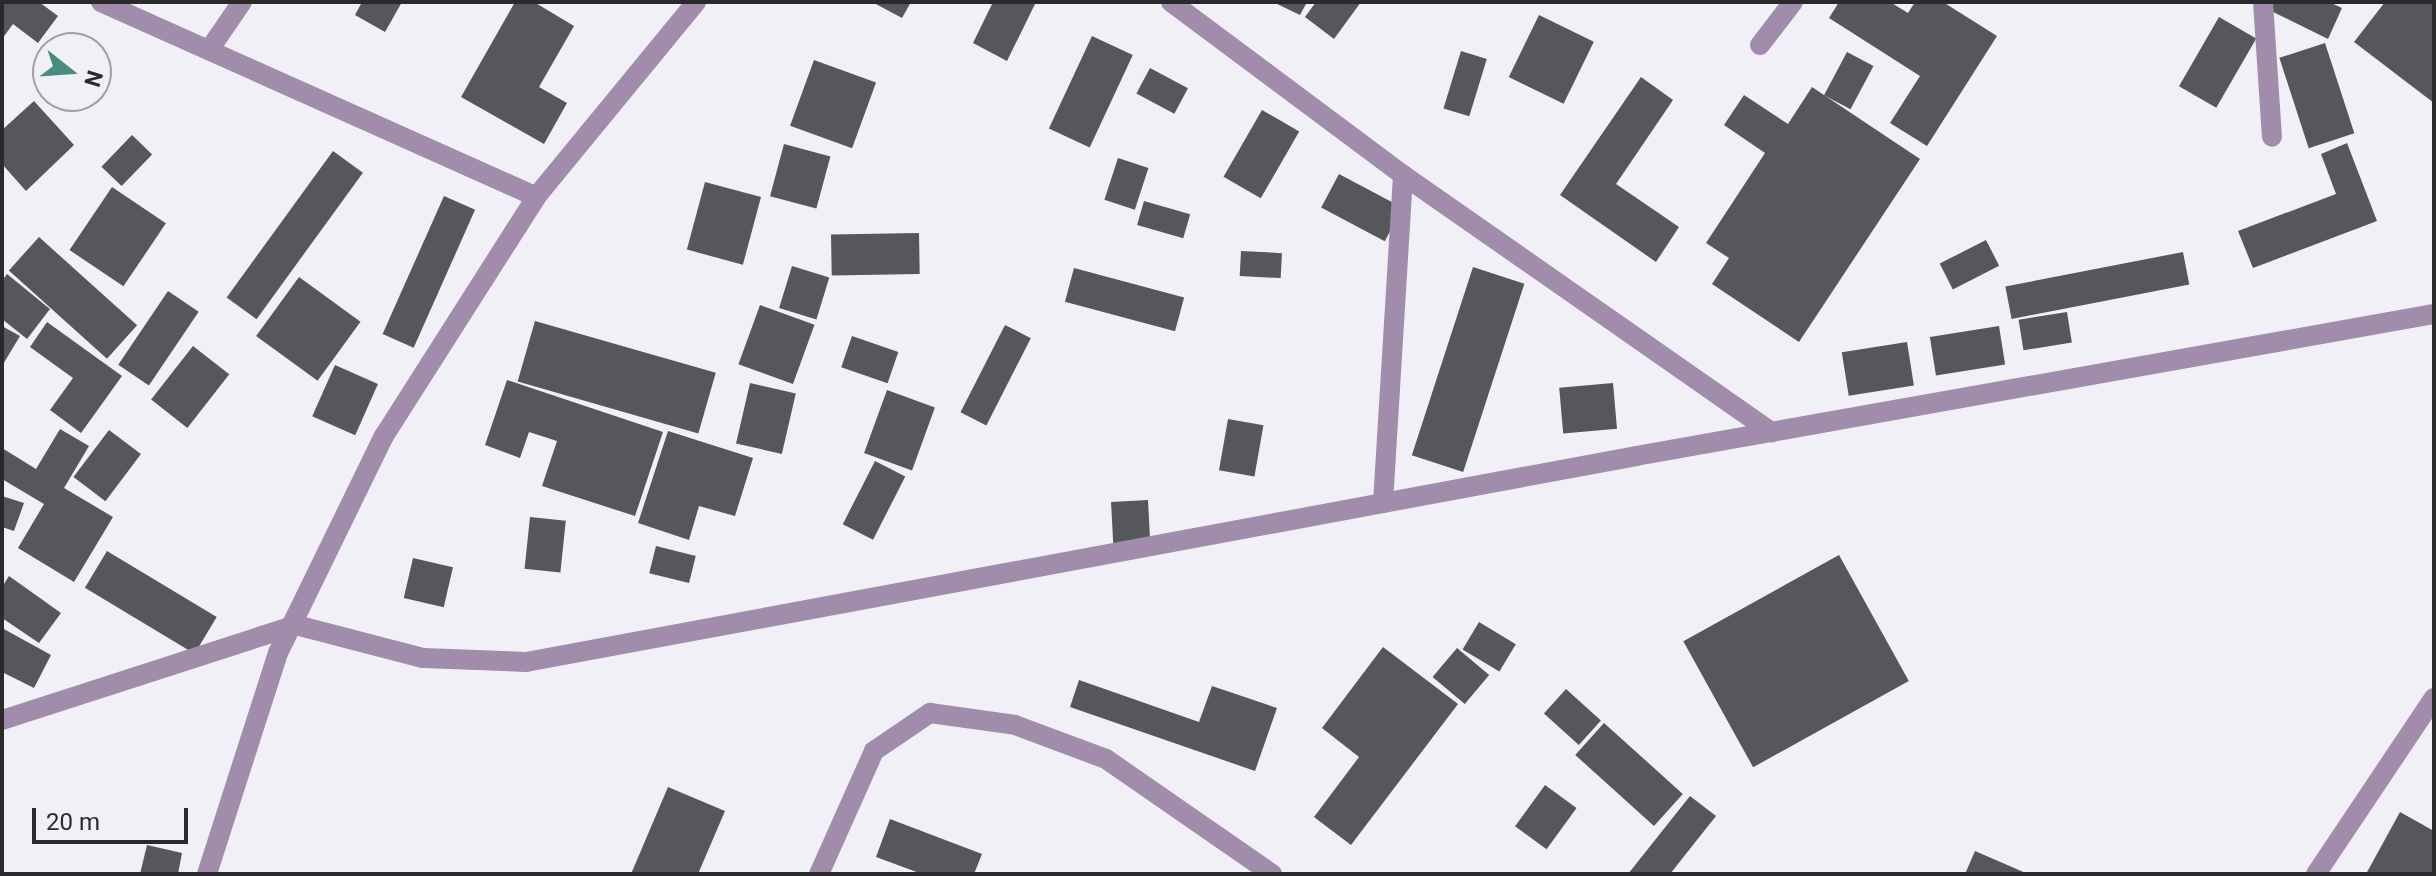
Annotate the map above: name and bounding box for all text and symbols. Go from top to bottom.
north arrow [32,32,112,112]
text: N [79,67,108,90]
scale bar [36,792,192,842]
text: 20 m [46,808,100,836]

